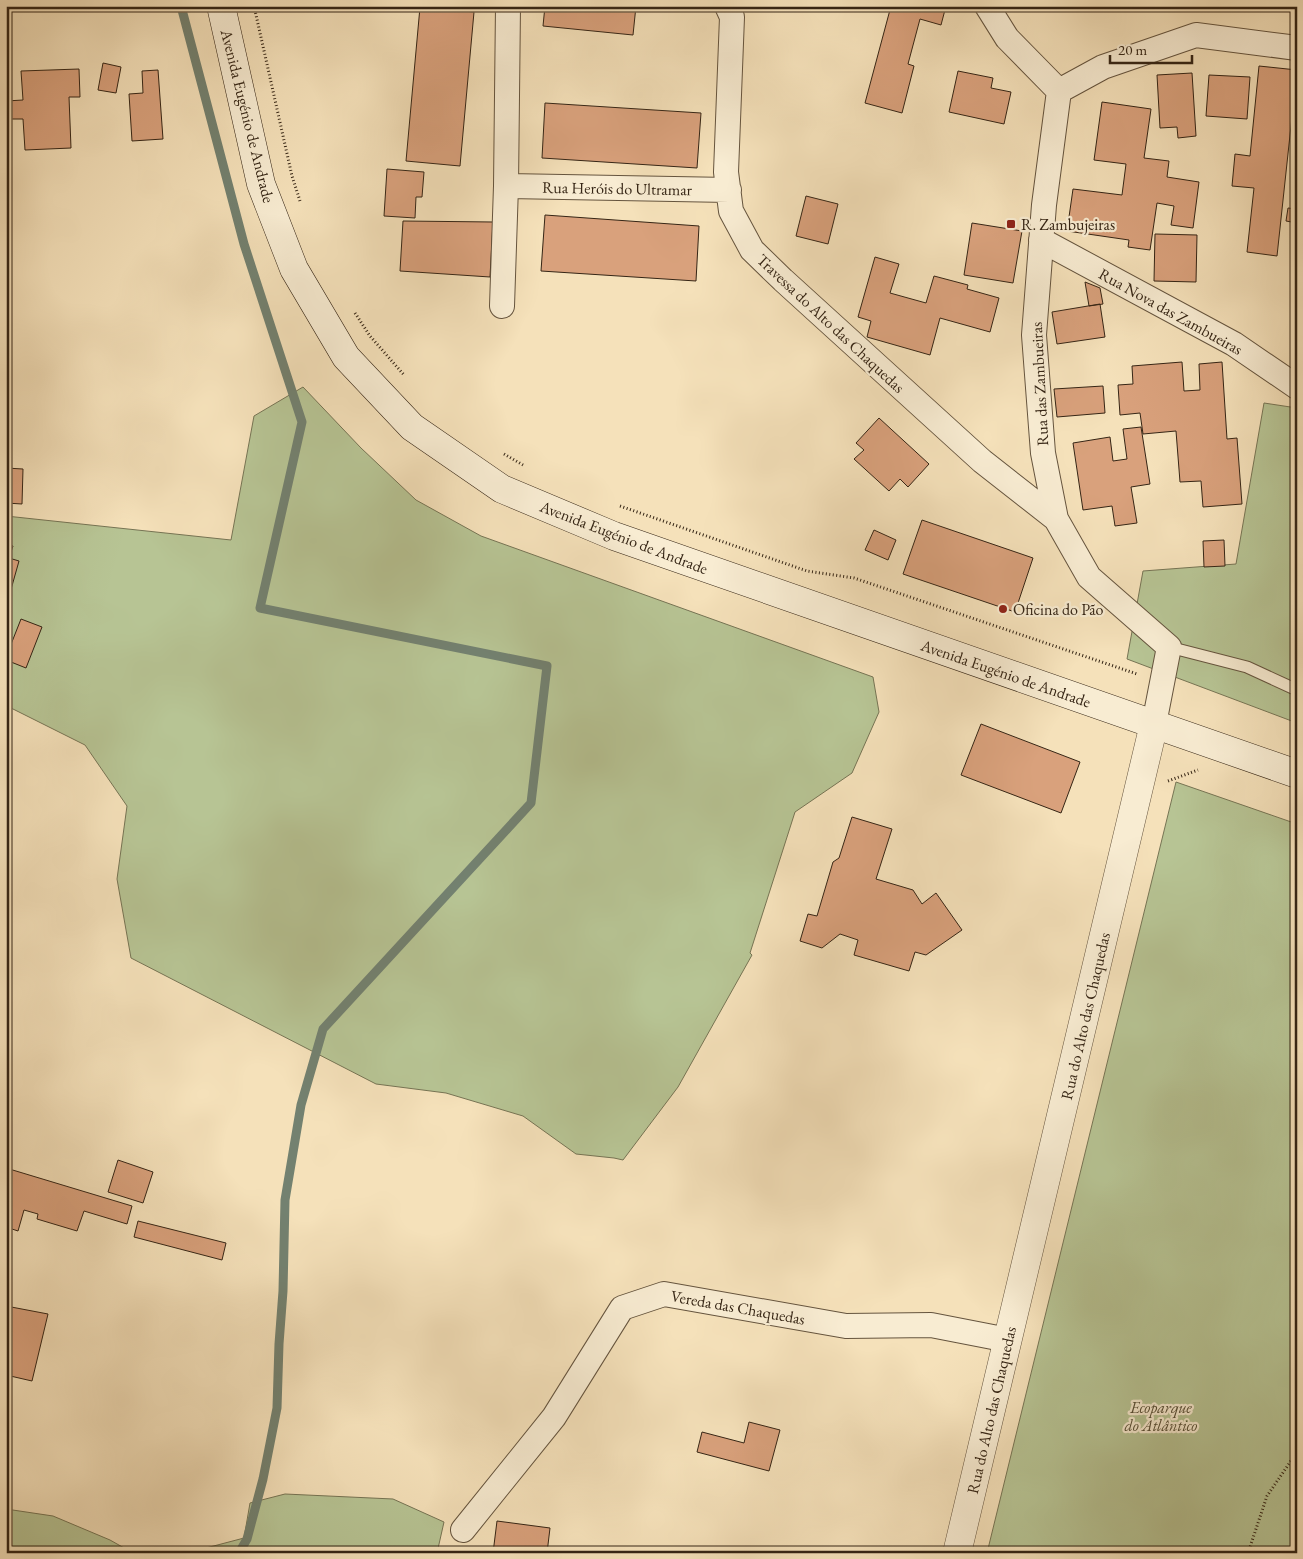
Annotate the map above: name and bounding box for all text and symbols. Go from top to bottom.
street label: Avenida Eugénio de Andrade [216,26,279,205]
scale bar [1110,32,1193,64]
text: 20 m [1118,40,1147,59]
street label: Rua Heróis do Ultramar [542,177,693,200]
place label: R. Zambujeiras [1021,214,1115,235]
marker: R. Zambujeiras [1005,218,1017,230]
street label: Travessa do Alto das Chaquedas [752,249,909,398]
street label: Rua Nova das Zambueiras [1095,263,1246,360]
street label: Rua das Zambueiras [1026,321,1053,447]
street label: Avenida Eugénio de Andrade [536,495,711,579]
place label: Oficina do Pão [1013,599,1104,620]
marker: Oficina do Pão [997,603,1009,615]
street label: Avenida Eugénio de Andrade [917,634,1094,712]
street label: Rua do Alto das Chaquedas [1056,930,1115,1102]
street label: Vereda das Chaquedas [669,1285,807,1330]
street label: Rua do Alto das Chaquedas [962,1324,1021,1496]
park label: Ecoparque do Atlântico [1125,1397,1197,1436]

